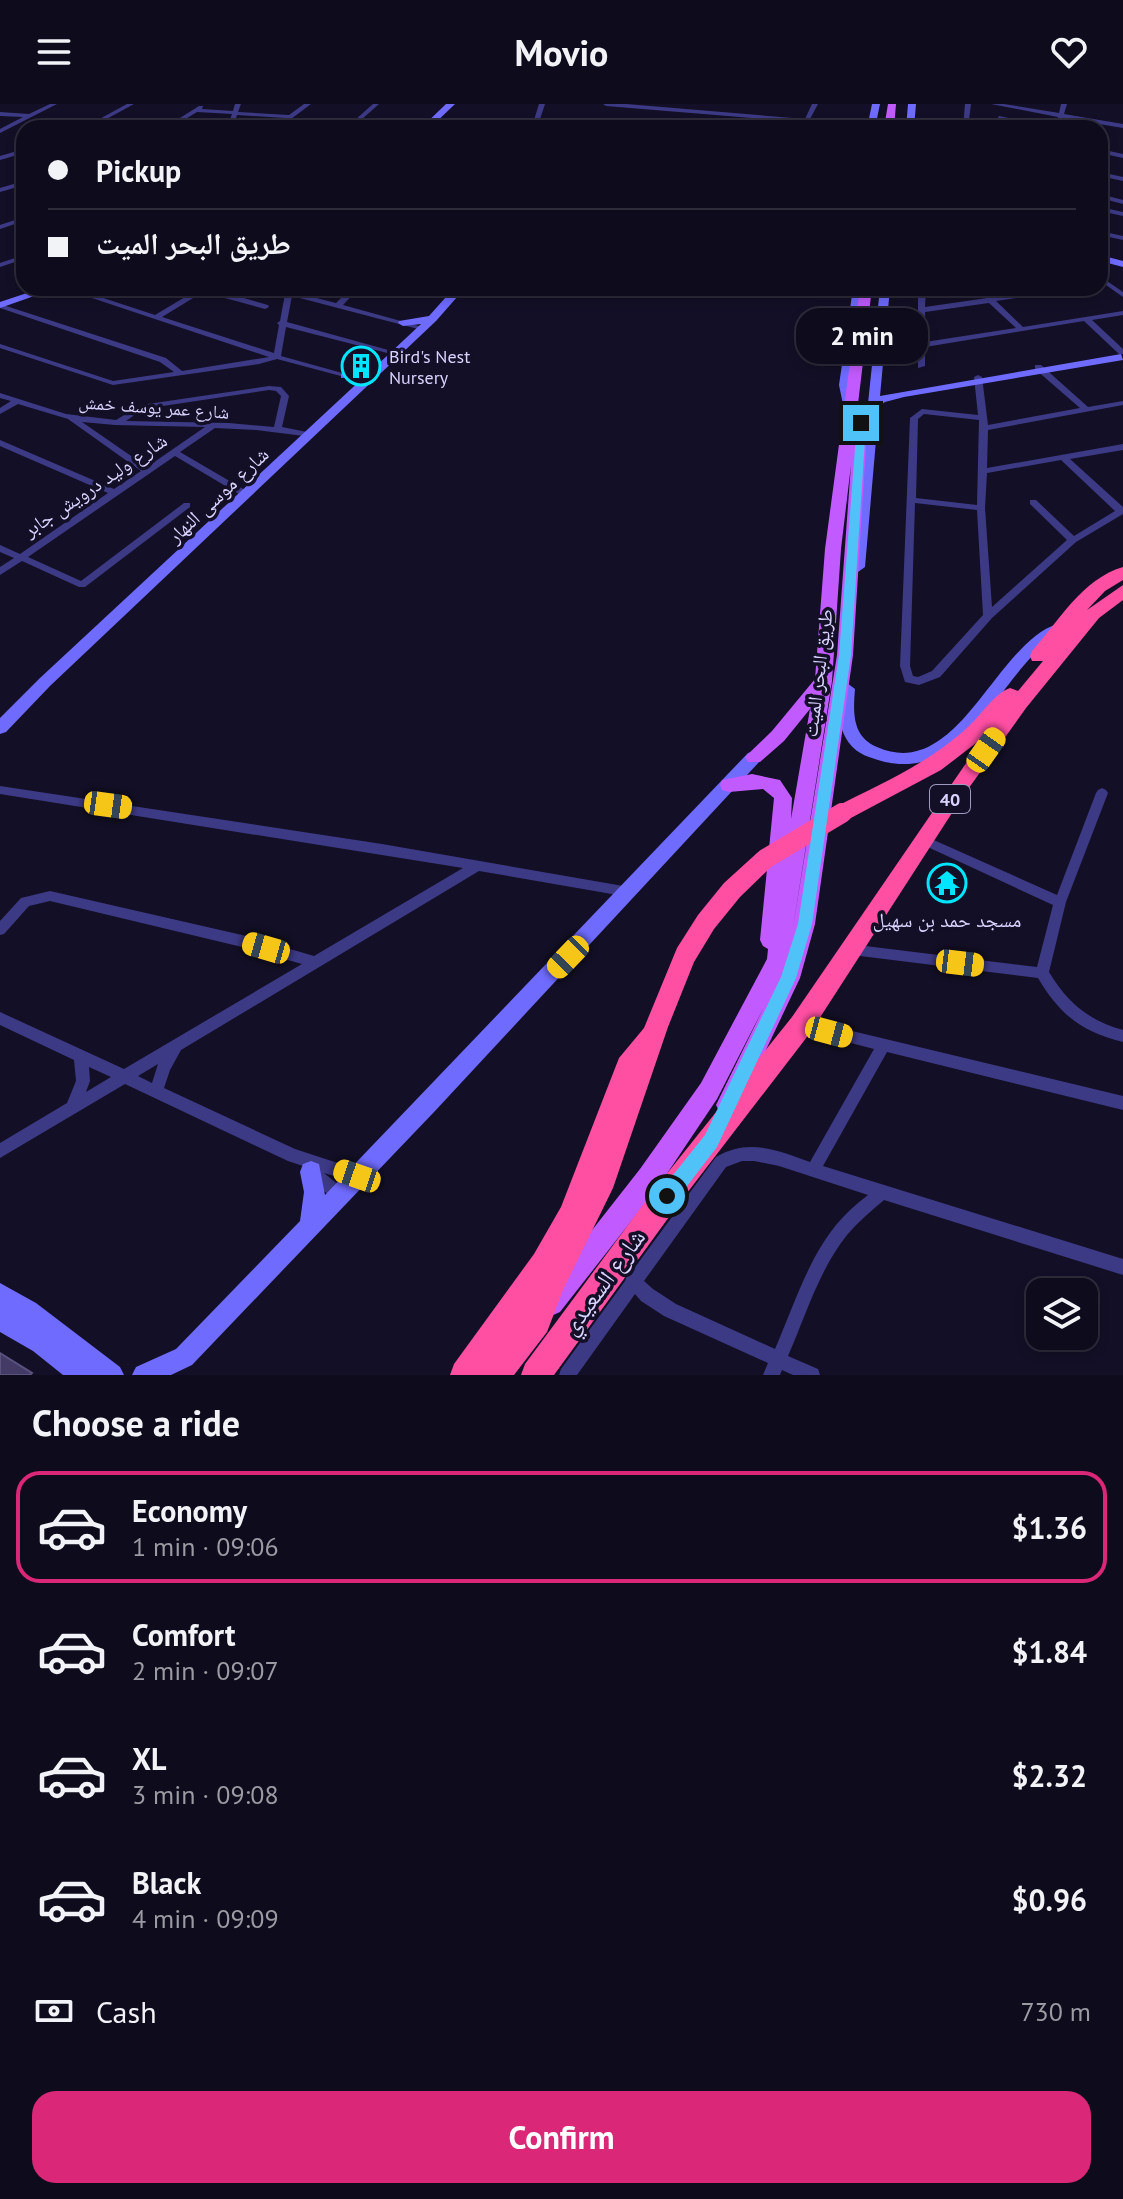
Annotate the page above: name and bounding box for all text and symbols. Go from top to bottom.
text: Movio [515,29,608,76]
icon: menu [32,30,76,74]
icon: heart [1047,30,1091,74]
text: Pickup [96,151,181,190]
text: طريق البحر الميت [96,223,291,262]
callout: 2 min [795,307,927,363]
text: 2 min [830,319,894,352]
building icon: Bird's Nest Nursery [340,345,382,387]
place label: Bird's Nest Nursery [389,345,470,389]
street label: شارع عمر يوسف خمش [78,390,230,424]
route end [843,405,879,441]
street label: شارع وليد درويش جابر [17,427,172,543]
street label: شارع موسى النهار [161,441,274,549]
street label: طريق البحر الميت [797,608,839,738]
car [962,723,1010,777]
road number: 40 [930,785,970,813]
car [83,790,133,820]
temple icon: مسجد حمد بن سهيل [926,862,968,904]
place label: مسجد حمد بن سهيل [873,907,1021,933]
car [240,930,292,966]
car [543,931,593,983]
car [935,948,985,978]
car [803,1014,855,1050]
car [330,1157,384,1195]
route start [649,1178,685,1214]
street label: شارع السعيدي [554,1223,655,1343]
map controls [1026,1278,1098,1350]
button: layers [1026,1278,1098,1350]
text: Choose a ride [32,1399,240,1446]
icon: car [36,1491,108,1563]
text: Economy [132,1491,247,1530]
text: $1.36 [1012,1508,1087,1547]
text: 1 min · 09:06 [132,1530,279,1563]
icon: car [36,1615,108,1687]
text: Comfort [132,1615,235,1654]
text: $1.84 [1012,1632,1087,1671]
text: 2 min · 09:07 [132,1654,279,1687]
icon: car [36,1739,108,1811]
text: XL [132,1739,166,1778]
text: $2.32 [1012,1756,1087,1795]
text: 3 min · 09:08 [132,1778,279,1811]
icon: car [36,1863,108,1935]
text: Black [132,1863,201,1902]
text: $0.96 [1012,1880,1087,1919]
text: 4 min · 09:09 [132,1902,279,1935]
icon: cash [32,1989,76,2033]
text: Cash [96,1992,157,2031]
text: 730 m [1020,1995,1091,2028]
button: Confirm [32,2091,1091,2183]

